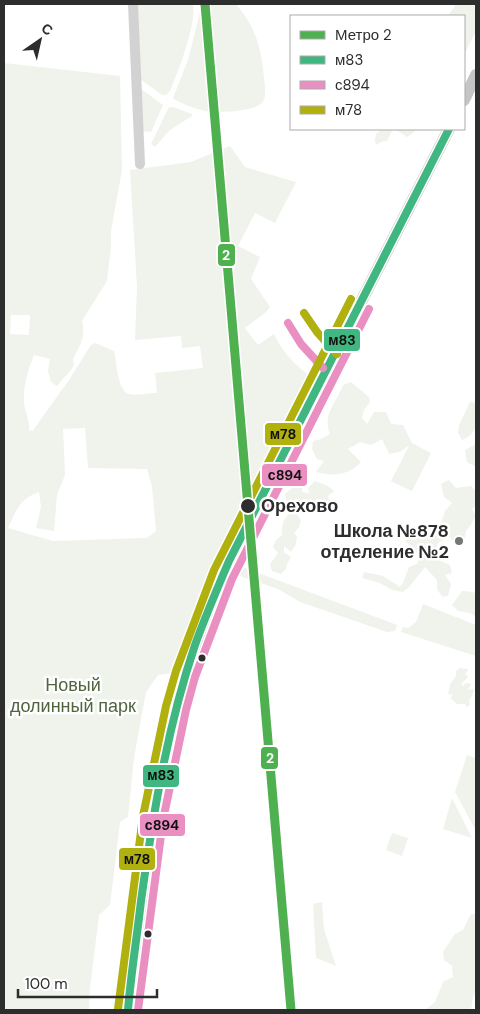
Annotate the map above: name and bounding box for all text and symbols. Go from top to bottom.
north arrow [15,15,65,65]
legend [290,15,465,130]
text: С [38,19,56,40]
text: Метро 2 [335,25,392,45]
text: м83 [335,50,363,70]
text: с894 [335,75,370,95]
text: м78 [335,100,362,120]
line badge: 2 [217,243,236,267]
text: 2 [222,246,230,264]
line badge: м83 [323,328,361,352]
text: м83 [328,331,356,349]
line badge: м78 [264,422,302,446]
text: м78 [270,425,296,443]
line badge: с894 [261,463,308,487]
text: с894 [268,466,302,484]
place label: Орехово [261,494,338,518]
marker: Орехово [239,497,257,515]
place label: Школа №878 отделение №2 [321,519,449,564]
marker: Школа №878 отделение №2 [453,535,465,547]
unlabelled marker [197,653,207,663]
park label: Новый долинный парк [10,673,136,718]
line badge: 2 [260,746,279,770]
text: 2 [266,749,274,767]
line badge: м83 [142,764,180,788]
text: м83 [147,766,175,784]
line badge: с894 [139,813,186,837]
text: с894 [145,816,179,834]
line badge: м78 [118,847,156,871]
text: м78 [124,850,150,868]
unlabelled marker [143,929,153,939]
scale bar [18,966,156,998]
text: 100 m [25,974,68,994]

